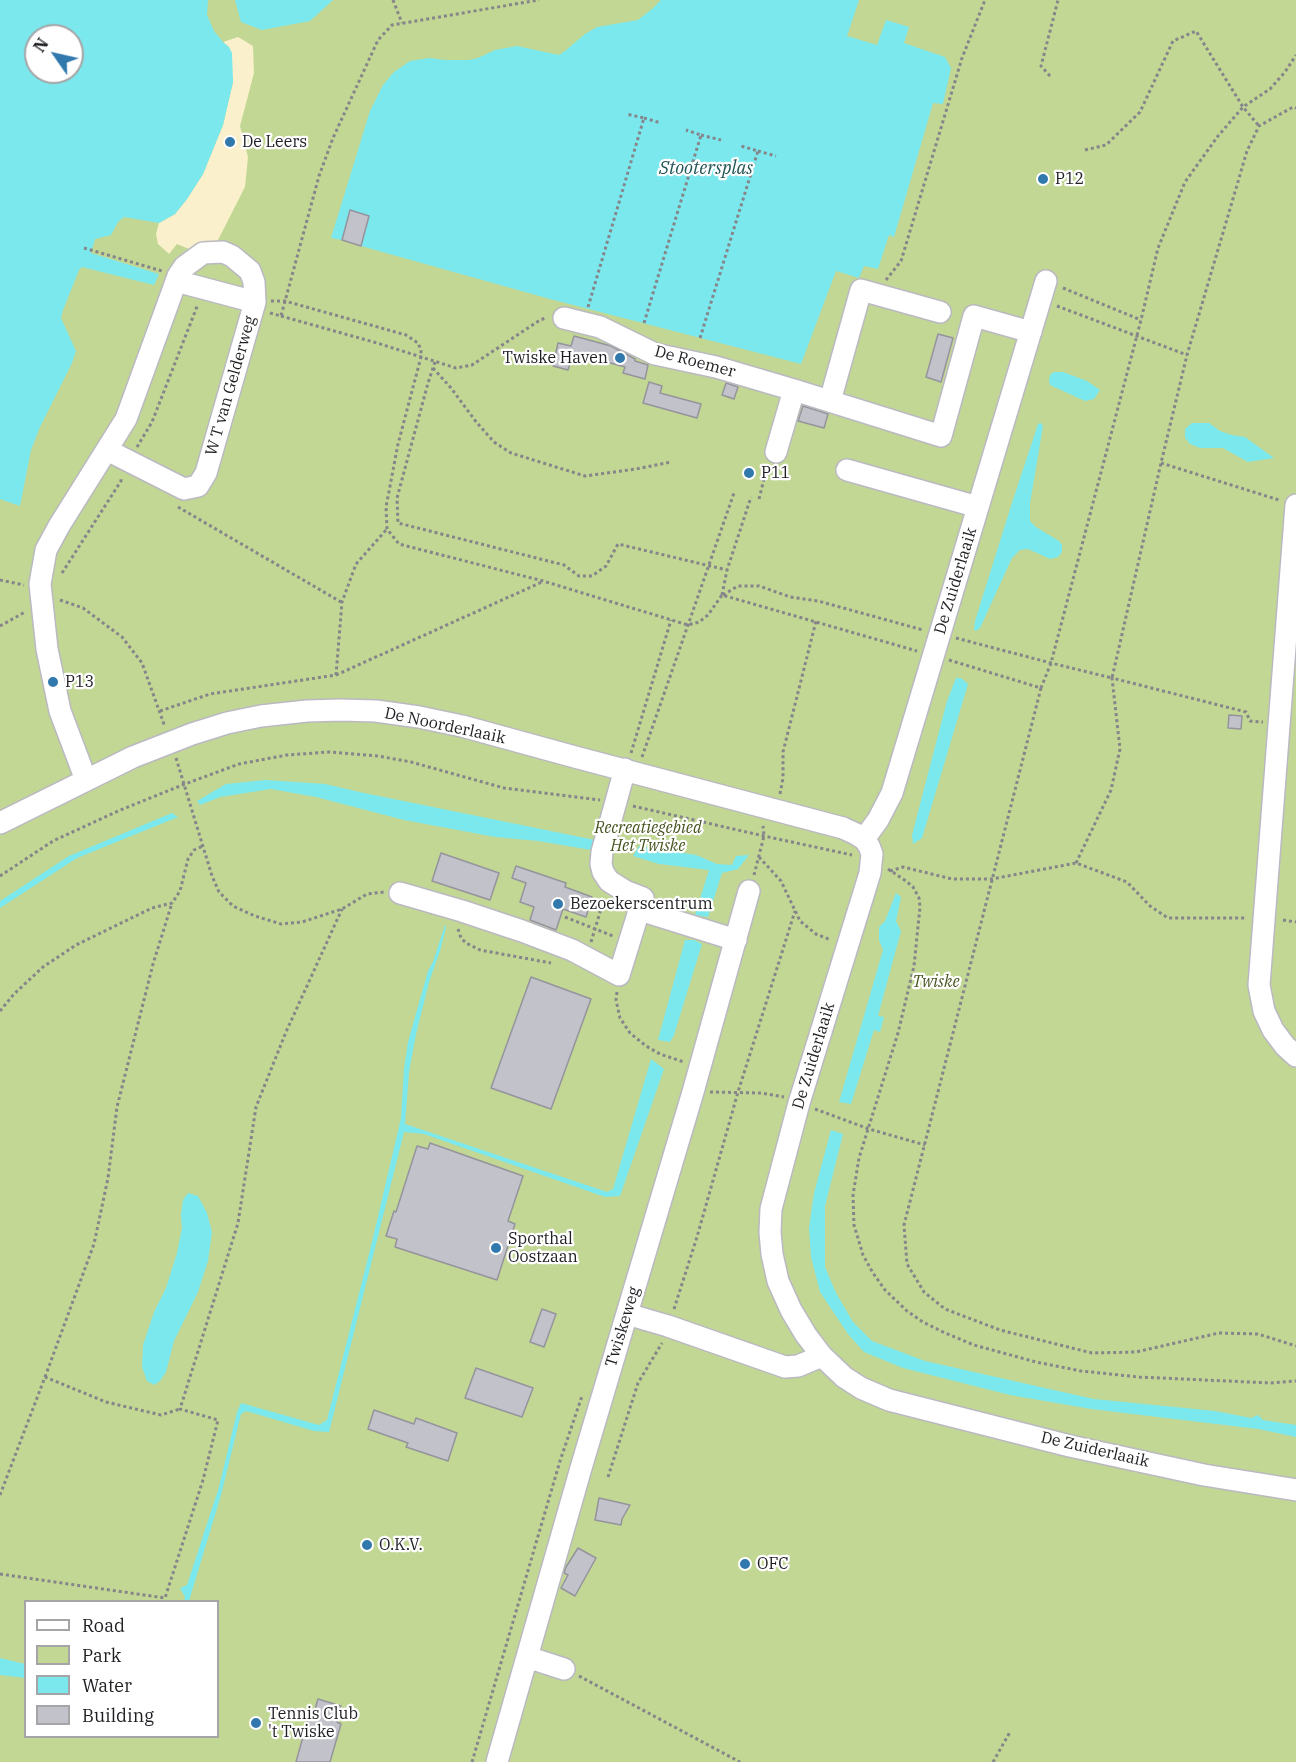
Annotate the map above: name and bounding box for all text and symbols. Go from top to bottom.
north arrow [24,24,84,84]
text: N [29,34,53,56]
place label: De Leers [242,132,307,152]
marker: De Leers [223,135,237,149]
water label: Stootersplas [659,158,753,180]
place label: P12 [1055,169,1084,189]
marker: P12 [1036,172,1050,186]
street label: W T van Gelderweg [202,314,260,458]
street label: De Roemer [653,342,737,382]
place label: Twiske Haven [503,348,608,368]
marker: Twiske Haven [613,351,627,365]
place label: P11 [761,463,790,483]
marker: P11 [742,466,756,480]
street label: De Zuiderlaaik [931,525,981,637]
place label: P13 [65,672,94,692]
marker: P13 [46,675,60,689]
street label: De Noorderlaaik [383,704,507,748]
park label: Recreatiegebied Het Twiske [594,818,702,856]
place label: Bezoekerscentrum [570,894,713,914]
marker: Bezoekerscentrum [551,897,565,911]
park label: Twiske [912,972,960,992]
street label: De Zuiderlaaik [789,1000,839,1112]
place label: Sporthal Oostzaan [508,1229,578,1267]
marker: Sporthal Oostzaan [489,1241,503,1255]
street label: Twiskeweg [602,1285,644,1369]
street label: De Zuiderlaaik [1039,1428,1151,1472]
place label: O.K.V. [379,1535,423,1555]
marker: O.K.V. [360,1538,374,1552]
place label: OFC [757,1554,789,1574]
marker: OFC [738,1557,752,1571]
legend [24,1600,219,1738]
text: Road [82,1614,125,1637]
text: Park [82,1644,121,1667]
text: Water [82,1674,132,1697]
text: Building [82,1704,154,1727]
place label: Tennis Club 't Twiske [268,1704,358,1742]
marker: Tennis Club 't Twiske [249,1716,263,1730]

